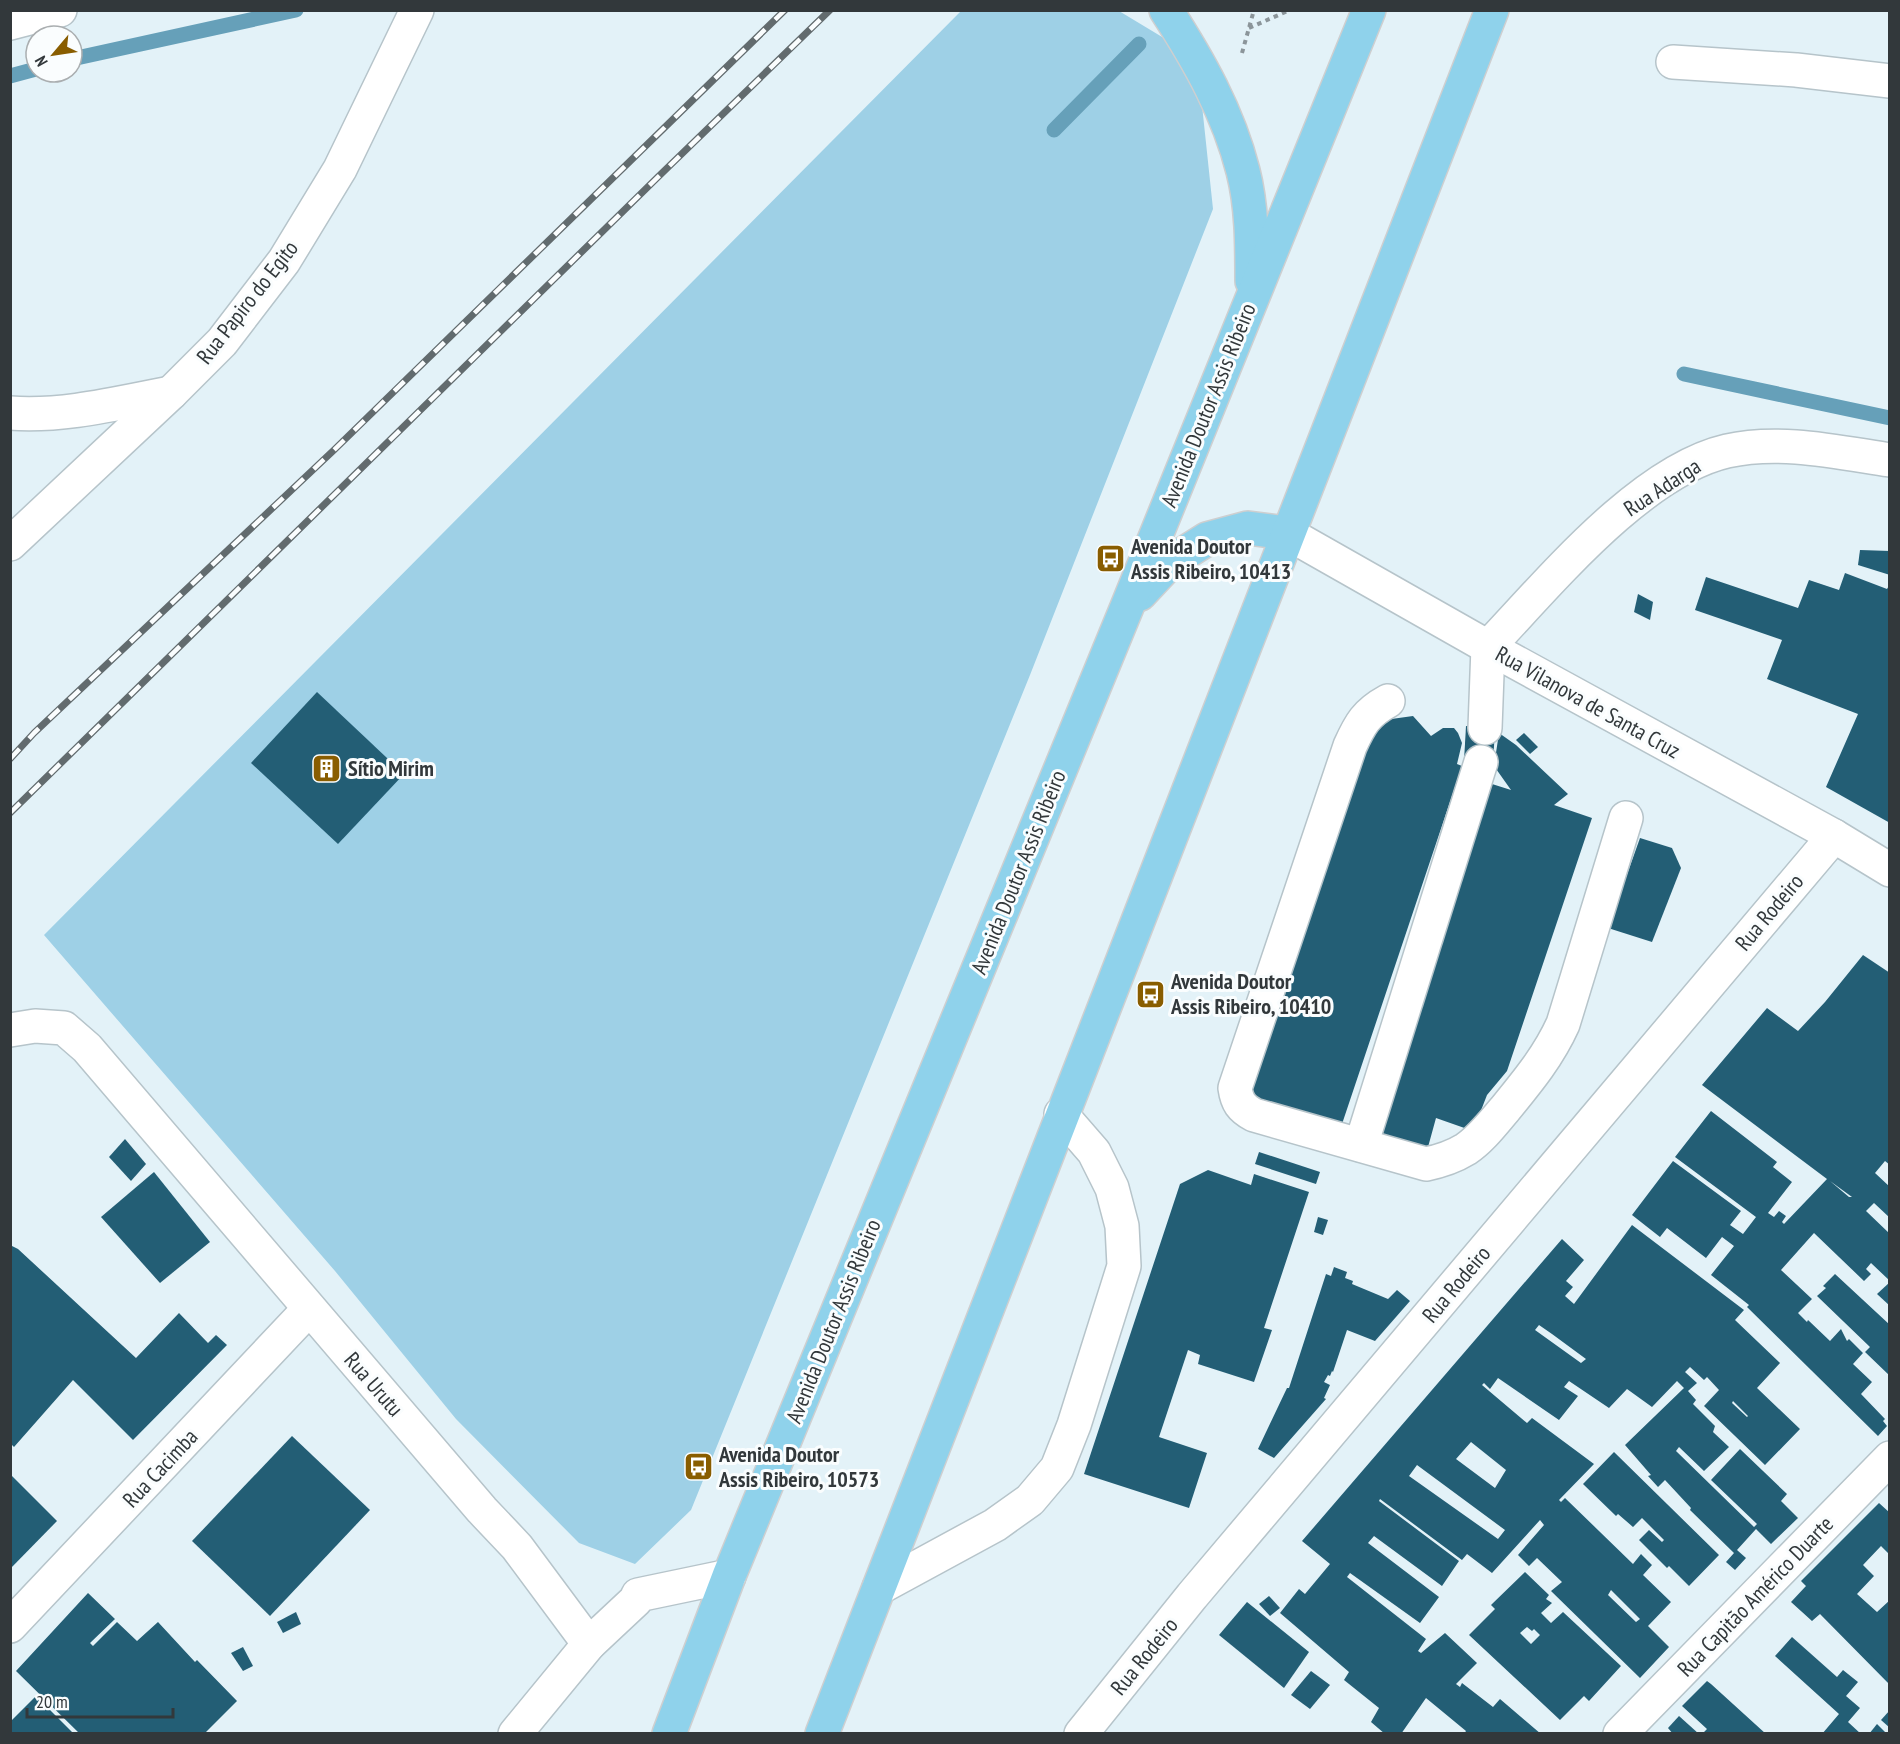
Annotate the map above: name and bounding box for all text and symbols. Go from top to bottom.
north arrow [24,24,84,84]
text: N [30,53,52,70]
street label: Rua Papiro do Egito [190,235,304,369]
street label: Avenida Doutor Assis Ribeiro [1154,299,1262,511]
street label: Rua Adarga [1618,452,1706,522]
place label: Avenida Doutor Assis Ribeiro, 10413 [1130,532,1291,585]
bus stop icon: Avenida Doutor Assis Ribeiro, 10413 [1094,543,1126,575]
street label: Rua Vilanova de Santa Cruz [1491,640,1685,764]
building icon: Sítio Mirim [311,752,343,784]
place label: Sítio Mirim [348,754,434,782]
street label: Avenida Doutor Assis Ribeiro [964,766,1072,978]
street label: Rua Rodeiro [1729,868,1809,956]
place label: Avenida Doutor Assis Ribeiro, 10410 [1170,967,1331,1020]
bus stop icon: Avenida Doutor Assis Ribeiro, 10410 [1134,978,1166,1010]
street label: Avenida Doutor Assis Ribeiro [779,1215,887,1427]
street label: Rua Rodeiro [1416,1240,1496,1328]
street label: Rua Urutu [338,1346,410,1422]
street label: Rua Cacimba [117,1423,203,1513]
place label: Avenida Doutor Assis Ribeiro, 10573 [718,1440,879,1493]
bus stop icon: Avenida Doutor Assis Ribeiro, 10573 [682,1451,714,1483]
street label: Rua Capitão Américo Duarte [1671,1510,1839,1682]
street label: Rua Rodeiro [1104,1612,1184,1700]
scale bar [27,1681,172,1719]
text: 20 m [36,1690,68,1713]

